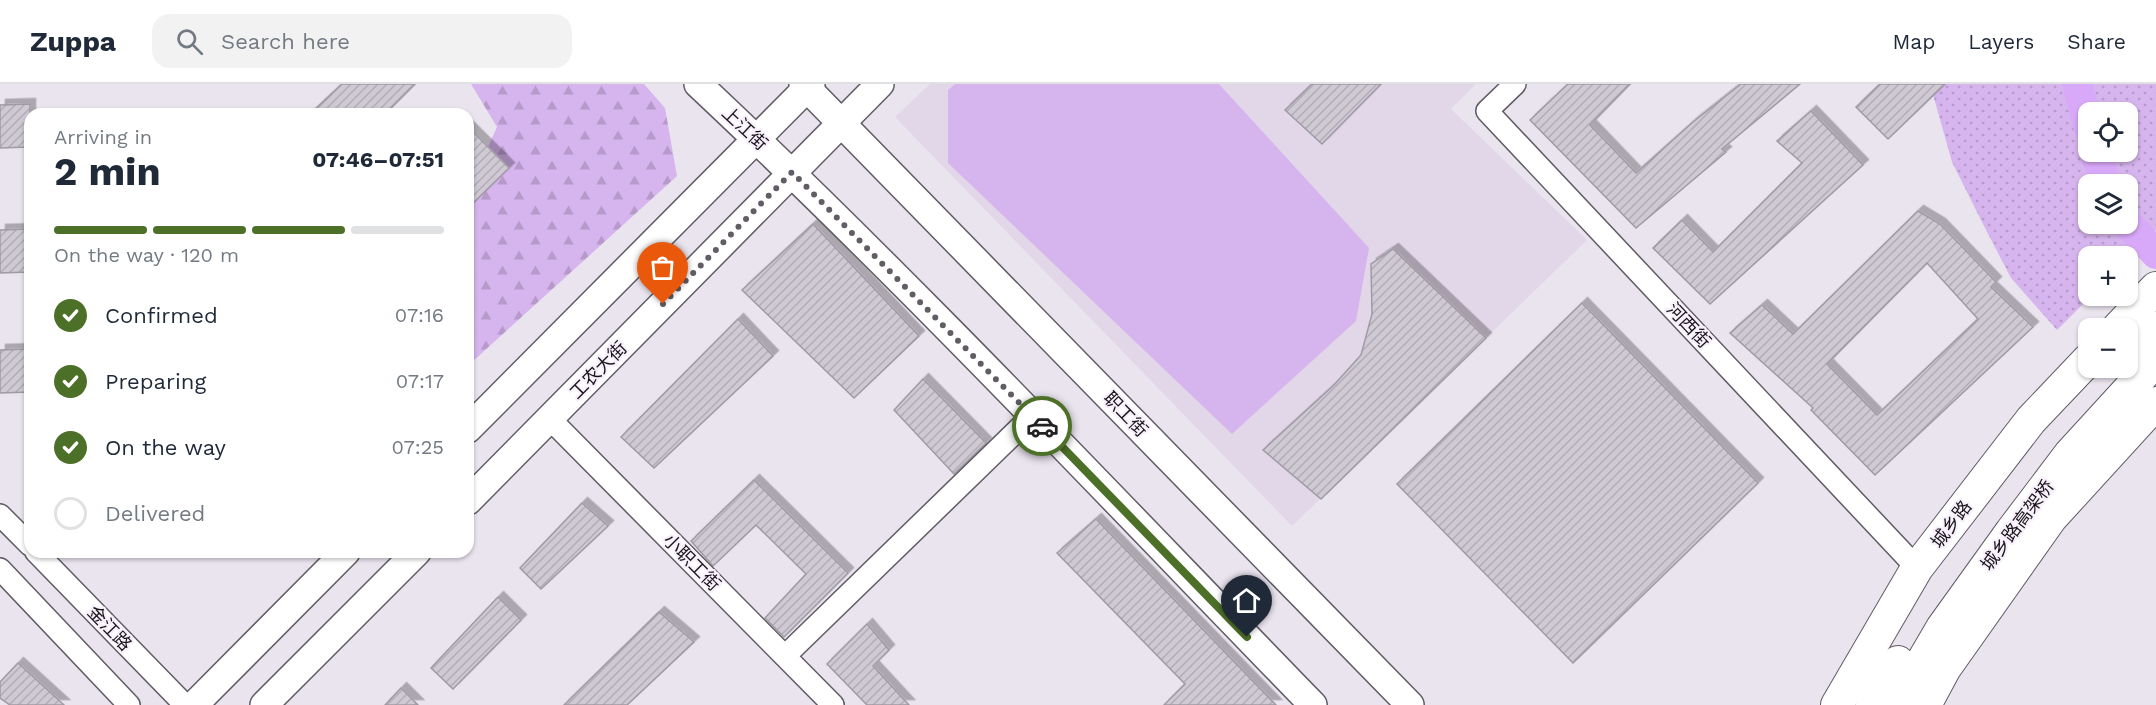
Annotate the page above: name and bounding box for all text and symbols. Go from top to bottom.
search box [152,14,572,68]
text: Zuppa [30,25,116,58]
icon: search [173,25,206,58]
text: Search here [221,29,350,54]
text: Map [1892,29,1935,54]
text: Layers [1968,29,2034,54]
text: Share [2067,29,2126,54]
street label: 上江街 [718,102,772,154]
map controls [2078,102,2138,378]
button: locate [2078,102,2138,162]
text: Arriving in [54,125,152,149]
text: 07:46–07:51 [312,147,444,172]
text: 2 min [54,149,161,194]
button: layers [2078,174,2138,234]
pin [637,242,688,304]
text: On the way · 120 m [54,243,239,267]
button: + [2078,246,2138,306]
icon: bag [646,251,679,284]
street label: 河西街 [1663,298,1715,352]
icon: check [54,299,87,332]
text: Confirmed [105,303,218,328]
text: 07:16 [395,303,444,327]
button: − [2078,318,2138,378]
street label: 工农大街 [565,337,631,403]
icon: check [54,365,87,398]
text: Preparing [105,369,206,394]
text: 07:17 [396,369,444,393]
street label: 职工街 [1100,387,1152,441]
courier [1012,396,1072,456]
icon: car [1026,410,1059,443]
icon: check [54,431,87,464]
text: On the way [105,435,226,460]
text: 07:25 [392,435,444,459]
street label: 城乡路高架桥 [1976,476,2058,574]
street label: 城乡路 [1926,496,1976,552]
text: Delivered [105,501,205,526]
street label: 小职工街 [659,529,725,595]
pin [1221,575,1272,637]
icon: home [1230,584,1263,617]
street label: 金江路 [84,601,136,655]

